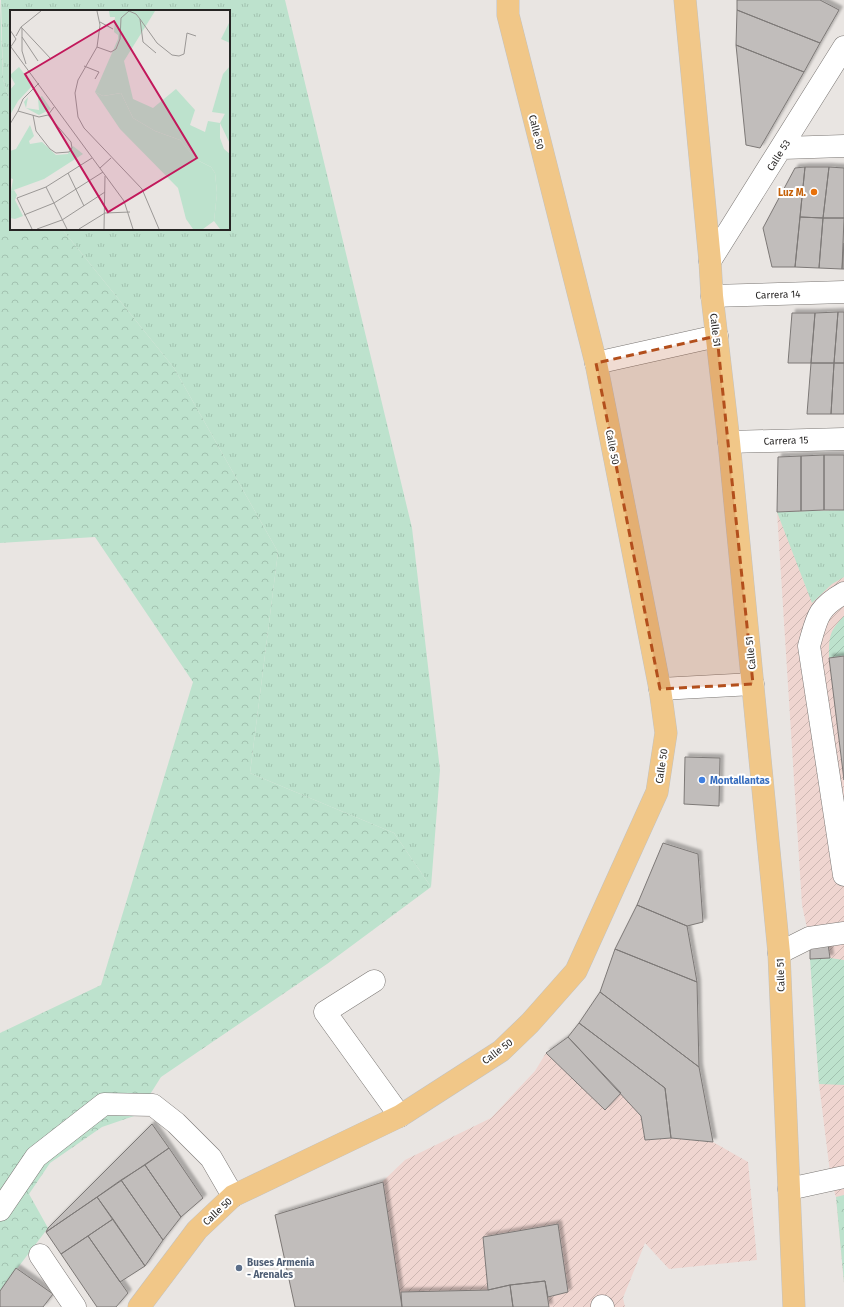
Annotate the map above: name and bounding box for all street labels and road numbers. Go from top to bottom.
street label: Calle 50 [526,114,546,151]
street label: Calle 53 [765,138,793,173]
street label: Carrera 14 [755,288,801,302]
street label: Calle 51 [707,313,723,348]
street label: Calle 50 [603,429,621,466]
street label: Carrera 15 [763,434,809,448]
street label: Calle 51 [743,636,759,670]
street label: Calle 50 [653,747,671,785]
street label: Calle 51 [774,958,788,992]
street label: Calle 50 [480,1036,516,1067]
street label: Calle 50 [201,1195,235,1228]

